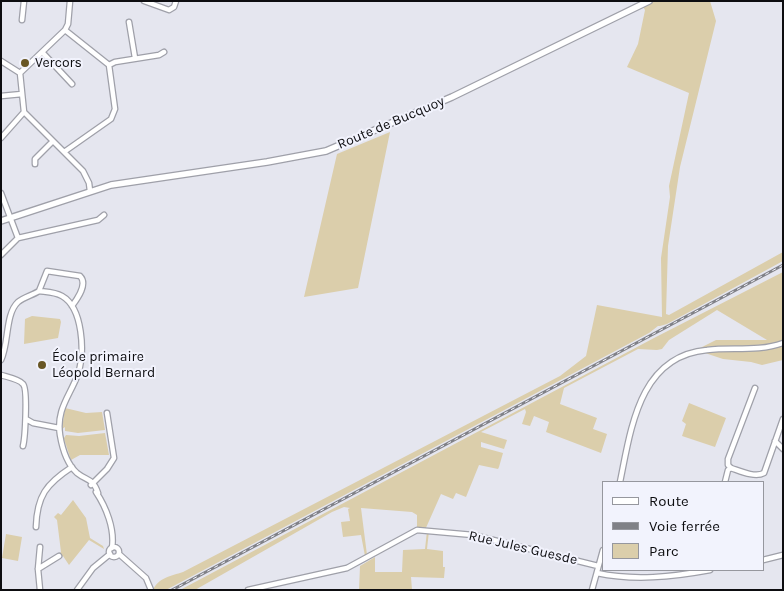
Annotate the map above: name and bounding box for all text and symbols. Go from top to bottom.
place label: Vercors [35,55,82,71]
marker: Vercors [19,57,31,69]
street label: Route de Bucquoy [335,93,447,153]
place label: École primaire Léopold Bernard [52,349,155,382]
marker: École primaire Léopold Bernard [36,359,48,371]
legend [602,481,764,571]
text: Route [649,492,689,510]
text: Voie ferrée [649,517,720,535]
street label: Rue Jules Guesde [467,527,579,569]
text: Parc [649,542,679,560]

